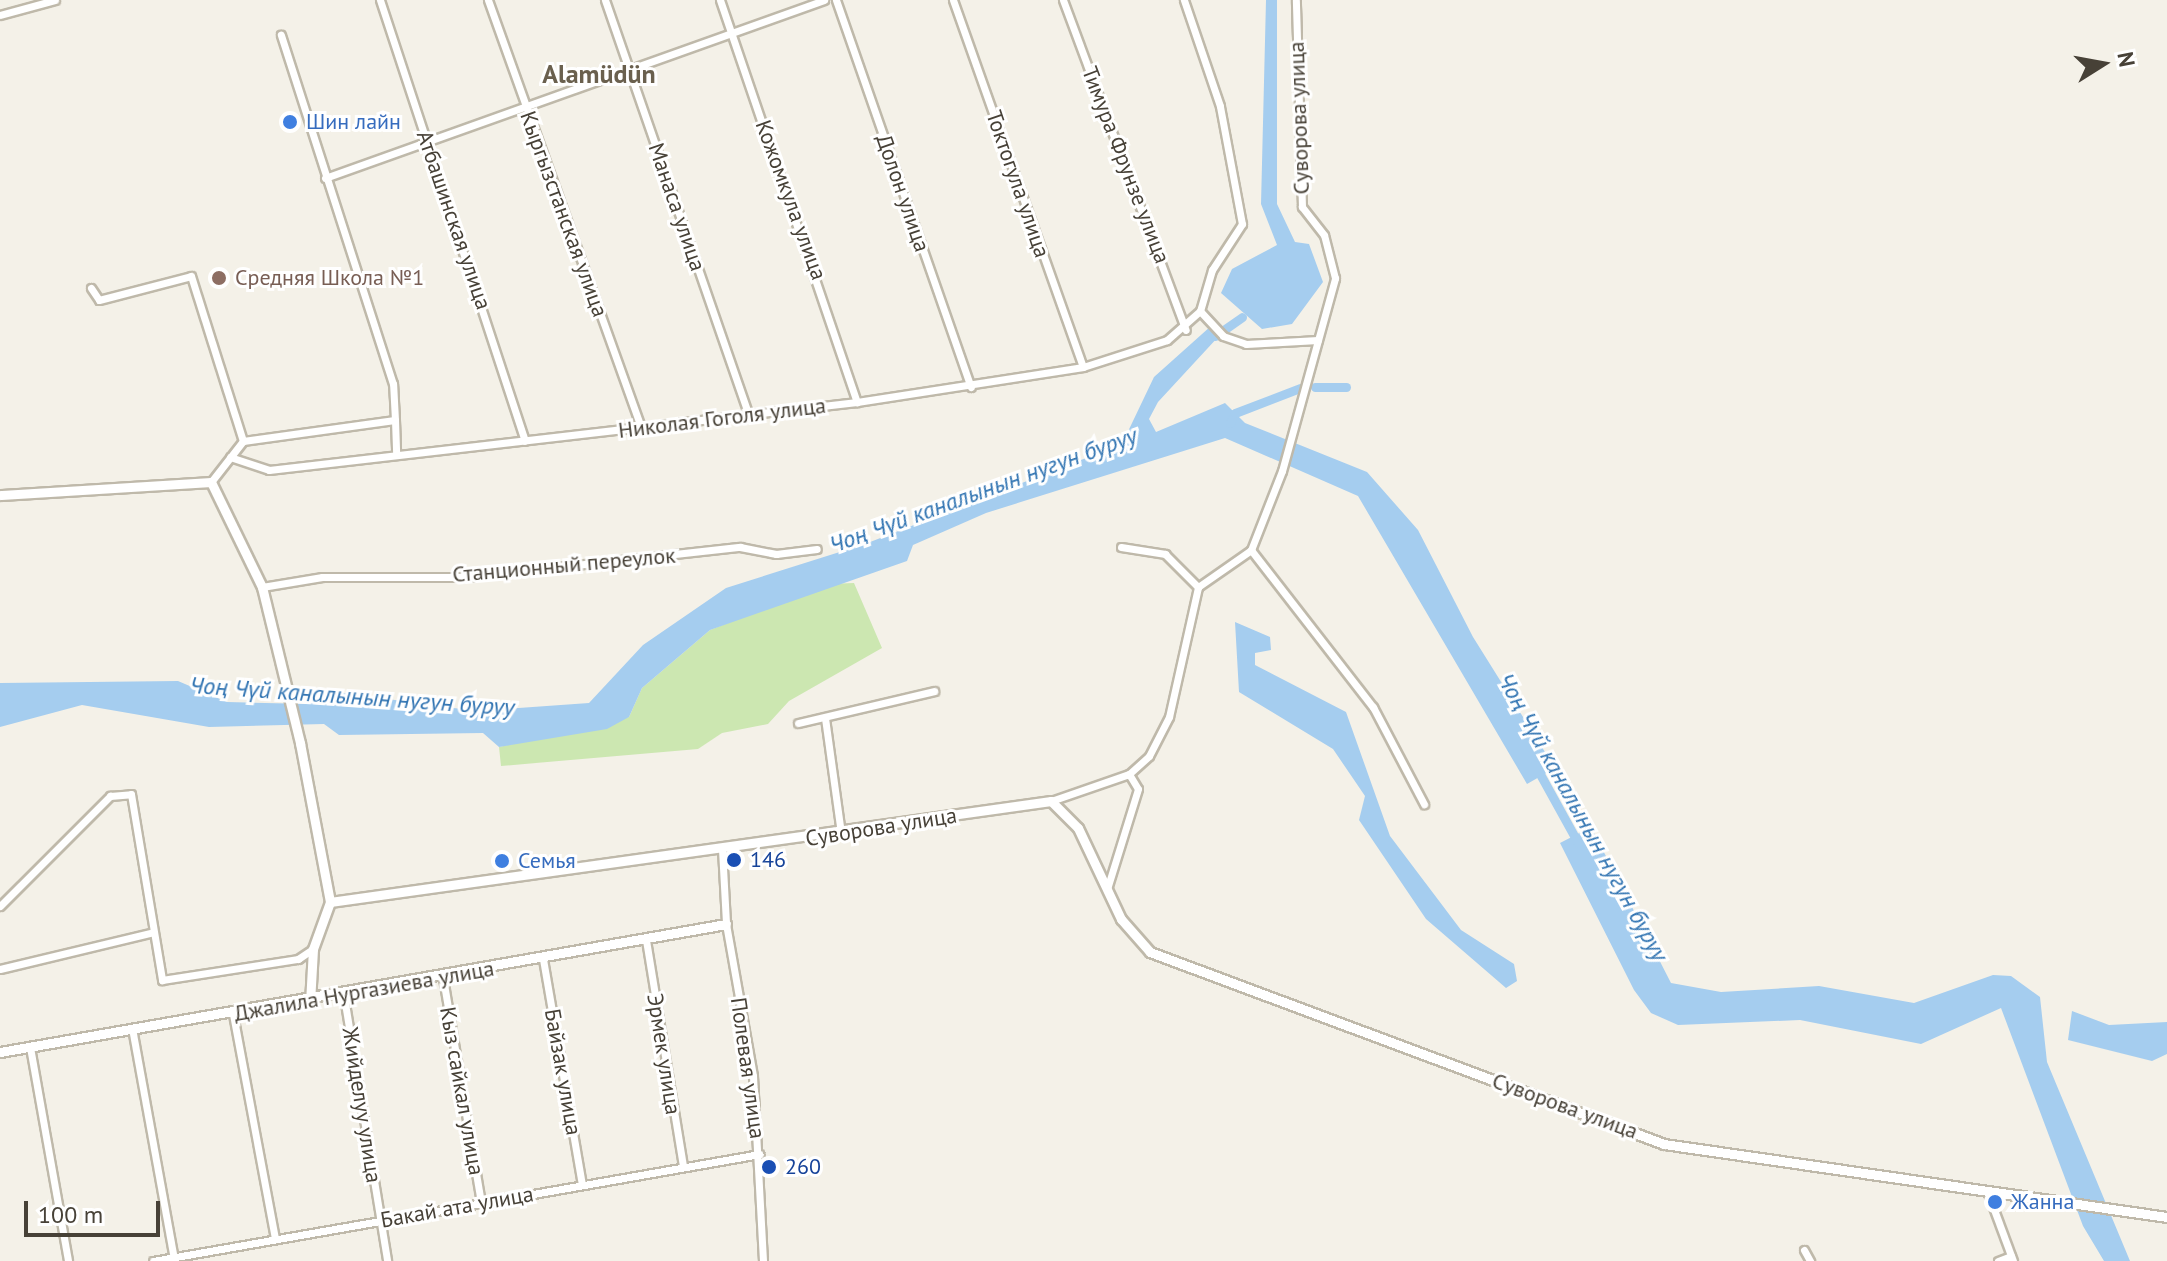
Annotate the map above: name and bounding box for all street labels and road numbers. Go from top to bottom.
street label: Суворова улица [1283,41,1315,195]
street label: Тимура Фрунзе улица [1076,63,1176,267]
street label: Токтогула улица [980,107,1056,261]
street label: Кыргызстанская улица [514,108,614,320]
street label: Кожомкула улица [750,116,832,284]
street label: Атбашинская улица [411,127,497,313]
street label: Долон улица [871,131,935,255]
street label: Манаса улица [643,139,711,275]
street label: Николая Гоголя улица [617,392,827,444]
street label: Станционный переулок [451,542,677,588]
street label: Суворова улица [803,802,959,852]
street label: Джалила Нургазиева улица [232,955,496,1027]
street label: Эрмек улица [641,992,687,1116]
street label: Полевая улица [725,996,771,1140]
street label: Кыз сайкал улица [434,1005,490,1177]
street label: Байзак улица [539,1007,587,1137]
street label: Жийделуу улица [337,1025,387,1185]
street label: Суворова улица [1489,1067,1641,1145]
street label: Бакай ата улица [378,1181,536,1233]

